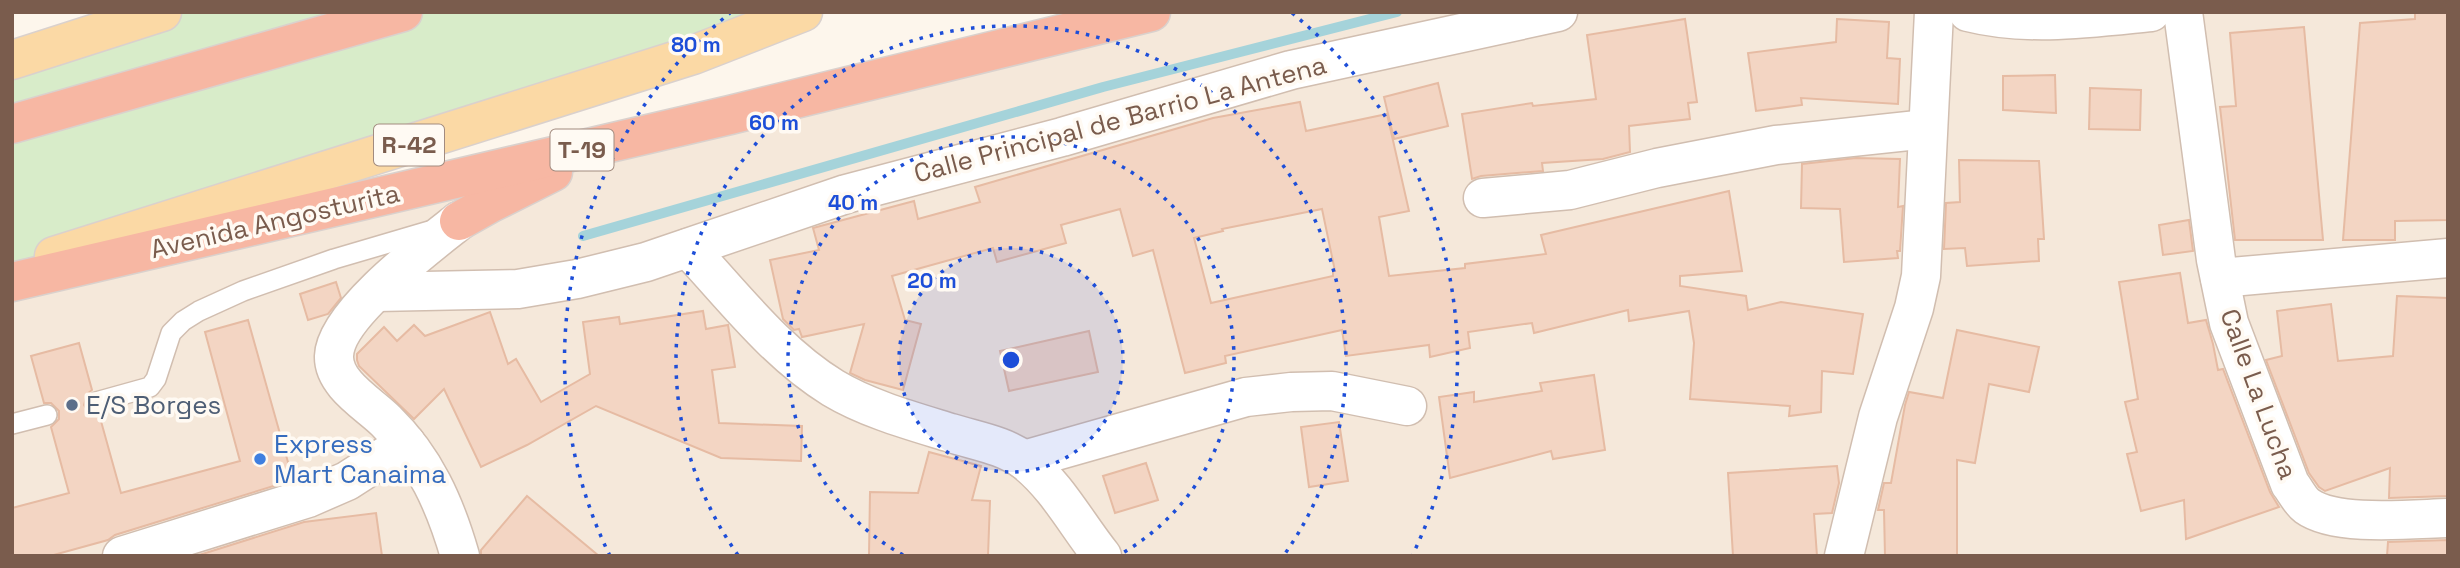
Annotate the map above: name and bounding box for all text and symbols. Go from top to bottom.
text: 80 m [671,31,721,58]
street label: Calle Principal de Barrio La Antena [910,47,1330,191]
text: 60 m [749,109,799,136]
road number: R-42 [374,125,444,166]
road number: T-19 [550,130,614,170]
street label: Avenida Angosturita [147,176,403,266]
text: 40 m [828,189,878,216]
text: 20 m [907,267,957,294]
street label: Calle La Lucha [2212,304,2306,484]
centre of rings [999,348,1023,372]
place label: E/S Borges [86,388,221,422]
marker: E/S Borges [64,397,80,413]
place label: Express Mart Canaima [274,427,446,491]
marker: Express Mart Canaima [252,451,268,467]

